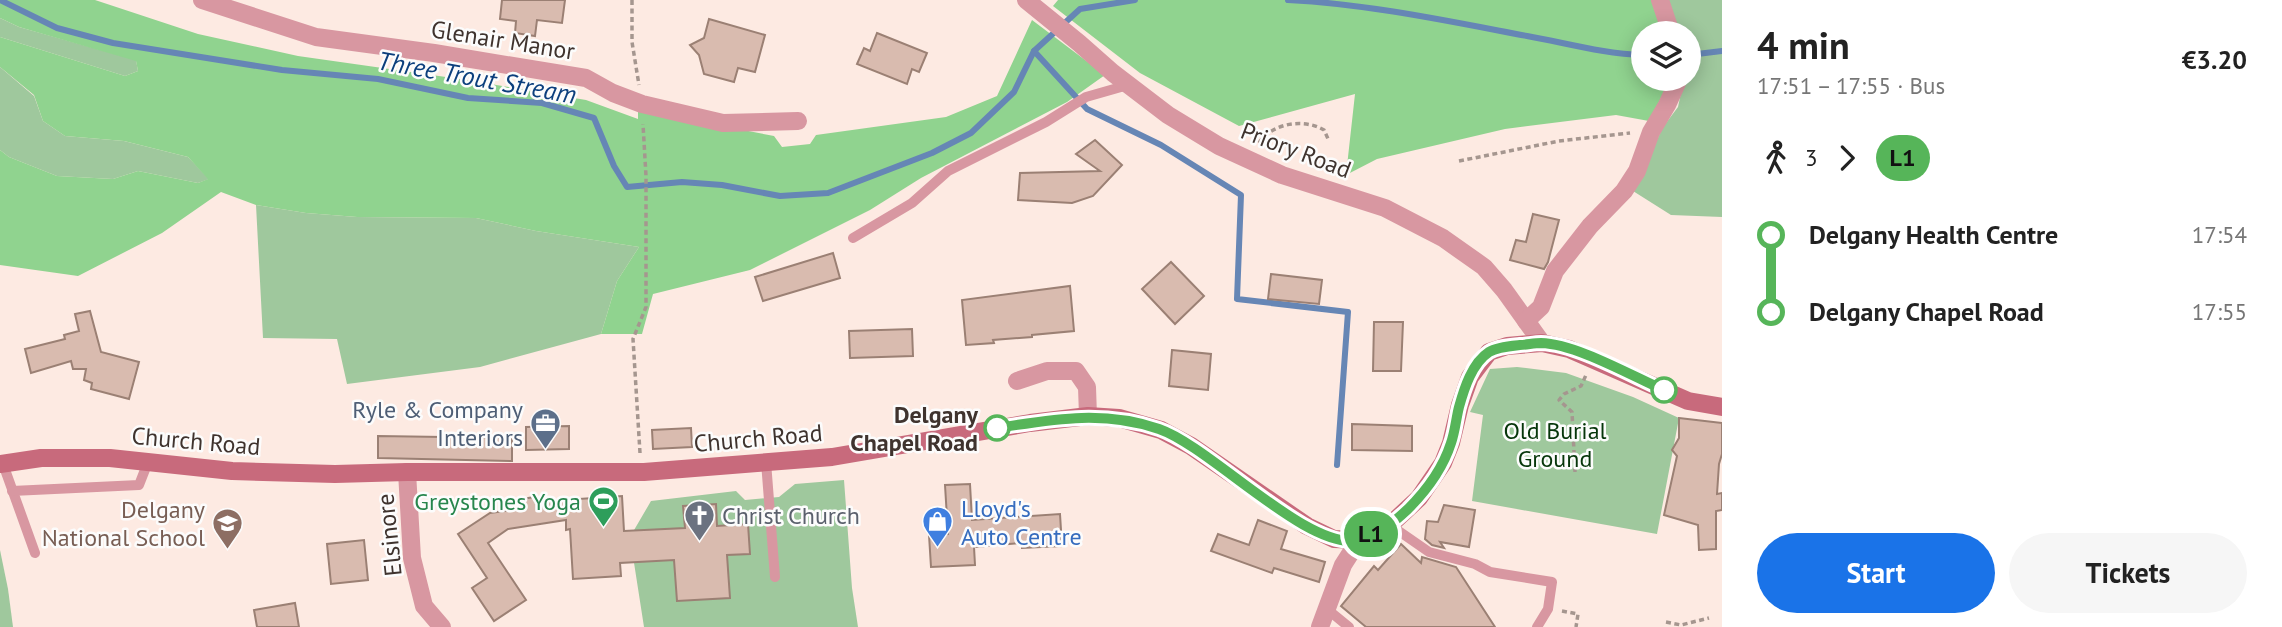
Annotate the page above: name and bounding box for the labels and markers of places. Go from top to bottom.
unlabelled marker [1651,377,1677,403]
place label: Ryle & Company Interiors [352,394,523,453]
place label: Delgany Chapel Road [850,399,979,458]
office icon: Ryle & Company Interiors [529,406,563,450]
marker: Delgany Chapel Road [984,415,1010,441]
sports icon: Greystones Yoga [587,484,621,528]
place label: Greystones Yoga [414,486,581,517]
place label: Lloyd's Auto Centre [961,493,1082,552]
place label: Delgany National School [42,494,205,553]
church icon: Christ Church [682,498,716,542]
place label: Christ Church [722,500,860,531]
shop icon: Lloyd's Auto Centre [921,505,955,549]
school or university icon: Delgany National School [211,506,245,550]

